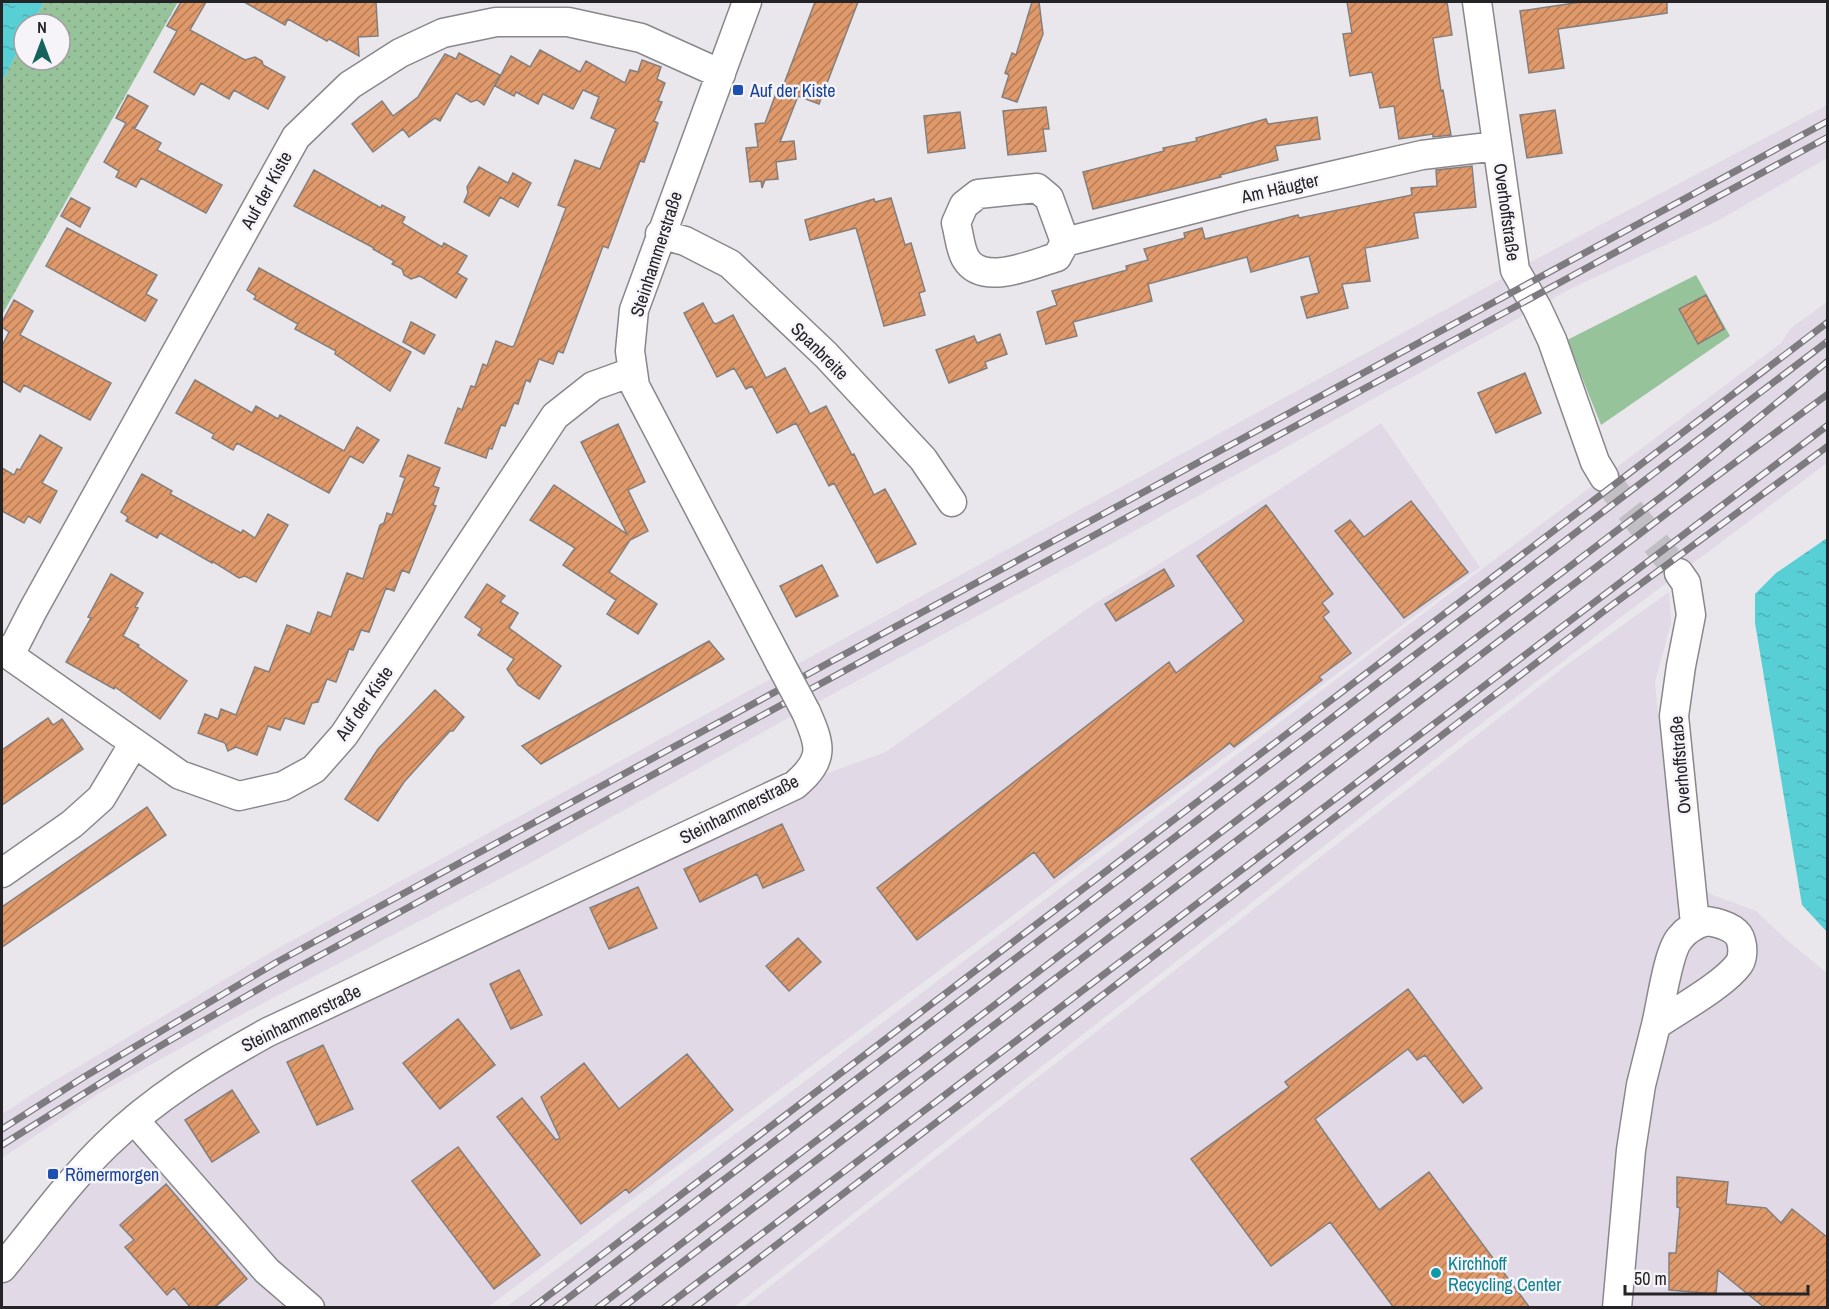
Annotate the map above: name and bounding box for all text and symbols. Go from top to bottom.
north arrow [12,12,72,72]
text: N [37,16,47,38]
place label: Auf der Kiste [749,78,835,103]
marker: Auf der Kiste [731,83,745,97]
street label: Auf der Kiste [234,147,298,234]
street label: Overhoffstraße [1488,162,1526,262]
street label: Am Häugter [1238,167,1321,209]
street label: Steinhammerstraße [624,188,688,320]
street label: Spanbreite [786,317,854,385]
street label: Auf der Kiste [329,661,399,746]
street label: Overhoffstraße [1663,715,1697,815]
street label: Steinhammerstraße [675,768,803,850]
street label: Steinhammerstraße [237,978,365,1058]
place label: Römermorgen [65,1162,159,1187]
marker: Römermorgen [46,1167,60,1181]
place label: Kirchhoff Recycling Center [1448,1251,1561,1297]
scale bar [1625,1258,1808,1296]
marker: Kirchhoff Recycling Center [1429,1266,1443,1280]
text: 50 m [1634,1266,1667,1291]

